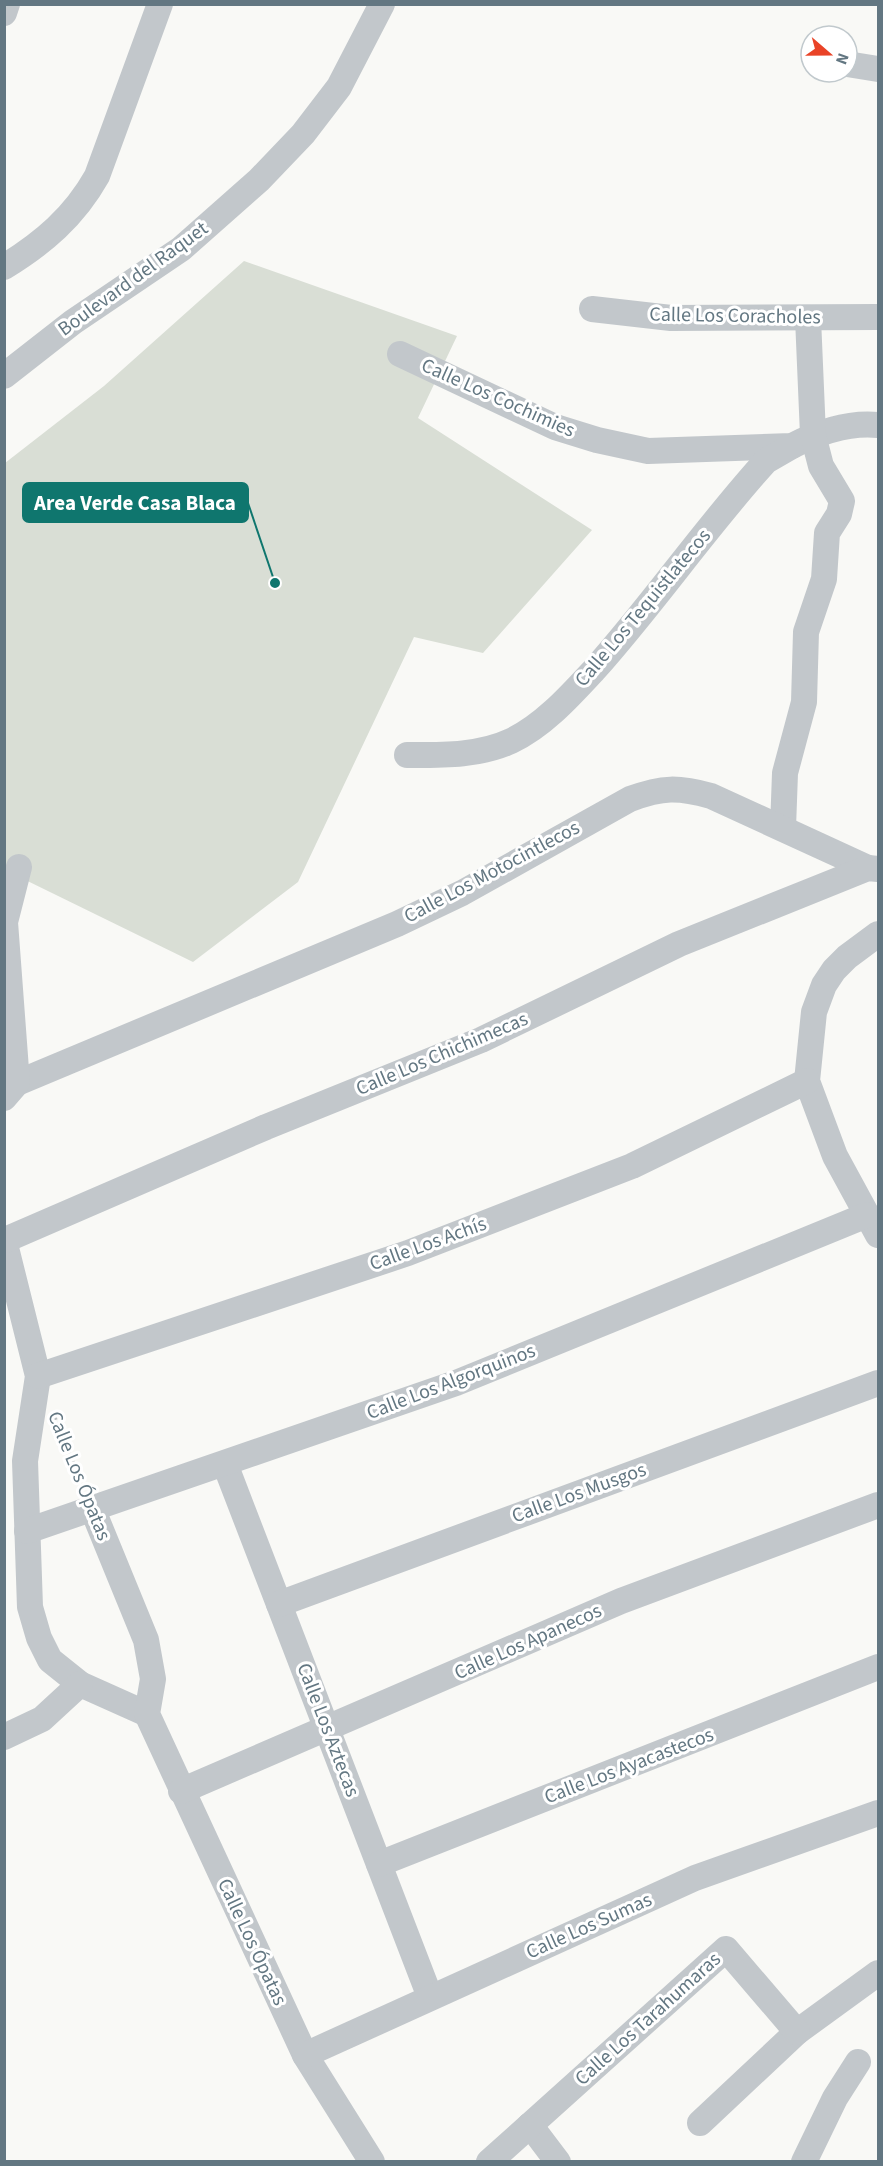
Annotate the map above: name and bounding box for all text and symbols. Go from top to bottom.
north arrow [799,24,859,84]
text: N [830,50,854,68]
street label: Boulevard del Raquet [52,215,214,343]
street label: Calle Los Coracholes [649,301,821,331]
street label: Calle Los Cochimies [417,352,579,444]
callout: Area Verde Casa Blaca [23,483,248,522]
text: Area Verde Casa Blaca [33,488,236,518]
street label: Calle Los Tequistlatecos [568,523,718,693]
street label: Calle Los Motocintlecos [399,814,585,930]
street label: Calle Los Chichimecas [352,1005,532,1103]
street label: Calle Los Achís [366,1210,490,1278]
street label: Calle Los Algorquinos [363,1337,539,1427]
street label: Calle Los Ópatas [40,1407,118,1545]
street label: Calle Los Musgos [508,1456,650,1530]
street label: Calle Los Apanecos [450,1597,606,1687]
street label: Calle Los Aztecas [290,1659,366,1801]
street label: Calle Los Ayacastecos [540,1721,718,1811]
street label: Calle Los Ópatas [210,1874,294,2010]
street label: Calle Los Sumas [522,1886,656,1966]
street label: Calle Los Tarahumaras [569,1946,727,2092]

